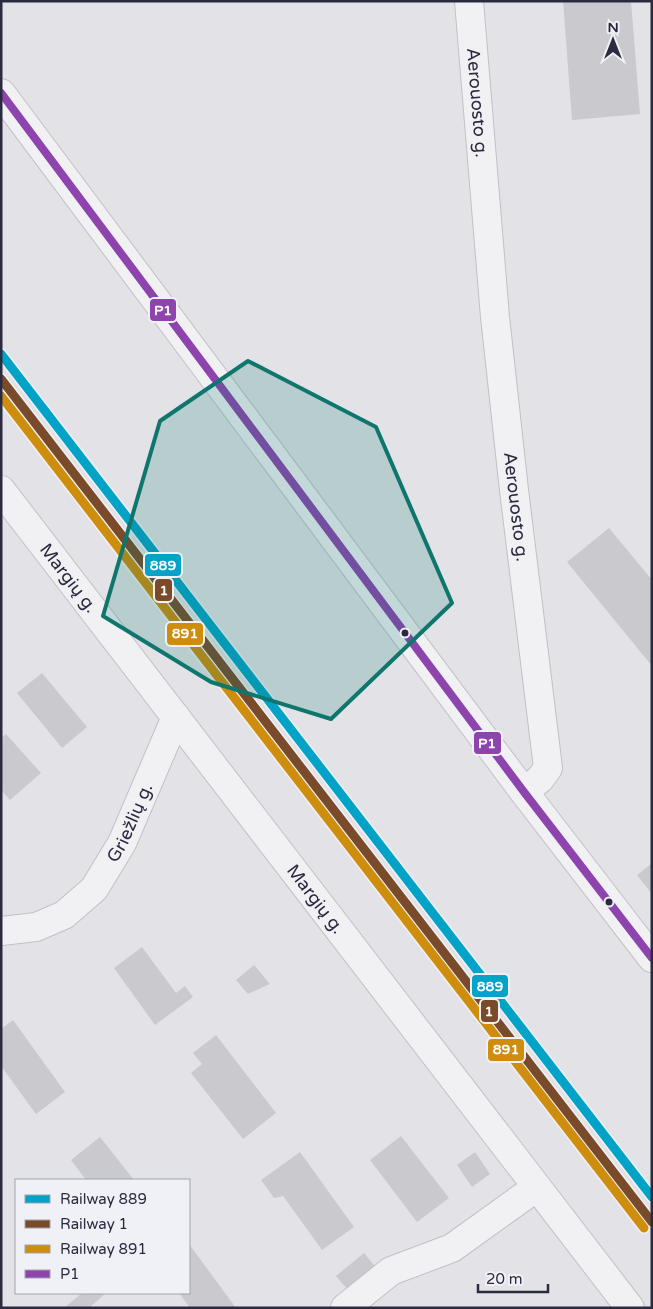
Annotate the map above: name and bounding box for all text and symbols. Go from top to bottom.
north arrow [588,15,638,65]
text: N [607,19,619,36]
street label: Aerouosto g. [462,47,493,158]
line badge: P1 [149,298,177,322]
text: P1 [154,302,172,319]
street label: Aerouosto g. [499,451,534,563]
street label: Margių g. [35,539,102,617]
line badge: 889 [144,553,182,577]
text: 889 [150,557,176,574]
line badge: 1 [154,578,173,602]
text: 1 [160,582,168,599]
line badge: 891 [166,622,204,646]
text: 891 [172,625,198,642]
unlabelled marker [400,628,410,638]
line badge: P1 [473,731,502,755]
text: P1 [478,735,496,752]
street label: Griežlių g. [102,780,157,866]
street label: Margių g. [282,860,349,938]
unlabelled marker [604,897,614,907]
line badge: 889 [471,974,509,998]
text: 889 [477,978,503,995]
line badge: 1 [480,999,499,1023]
text: 1 [485,1003,493,1020]
line badge: 891 [487,1038,525,1062]
text: 891 [493,1041,519,1058]
legend [15,1179,190,1294]
text: Railway 889 [60,1190,147,1208]
text: Railway 1 [60,1215,128,1233]
text: Railway 891 [60,1240,147,1258]
scale bar [478,1262,548,1294]
text: P1 [60,1265,80,1283]
text: 20 m [486,1270,523,1288]

